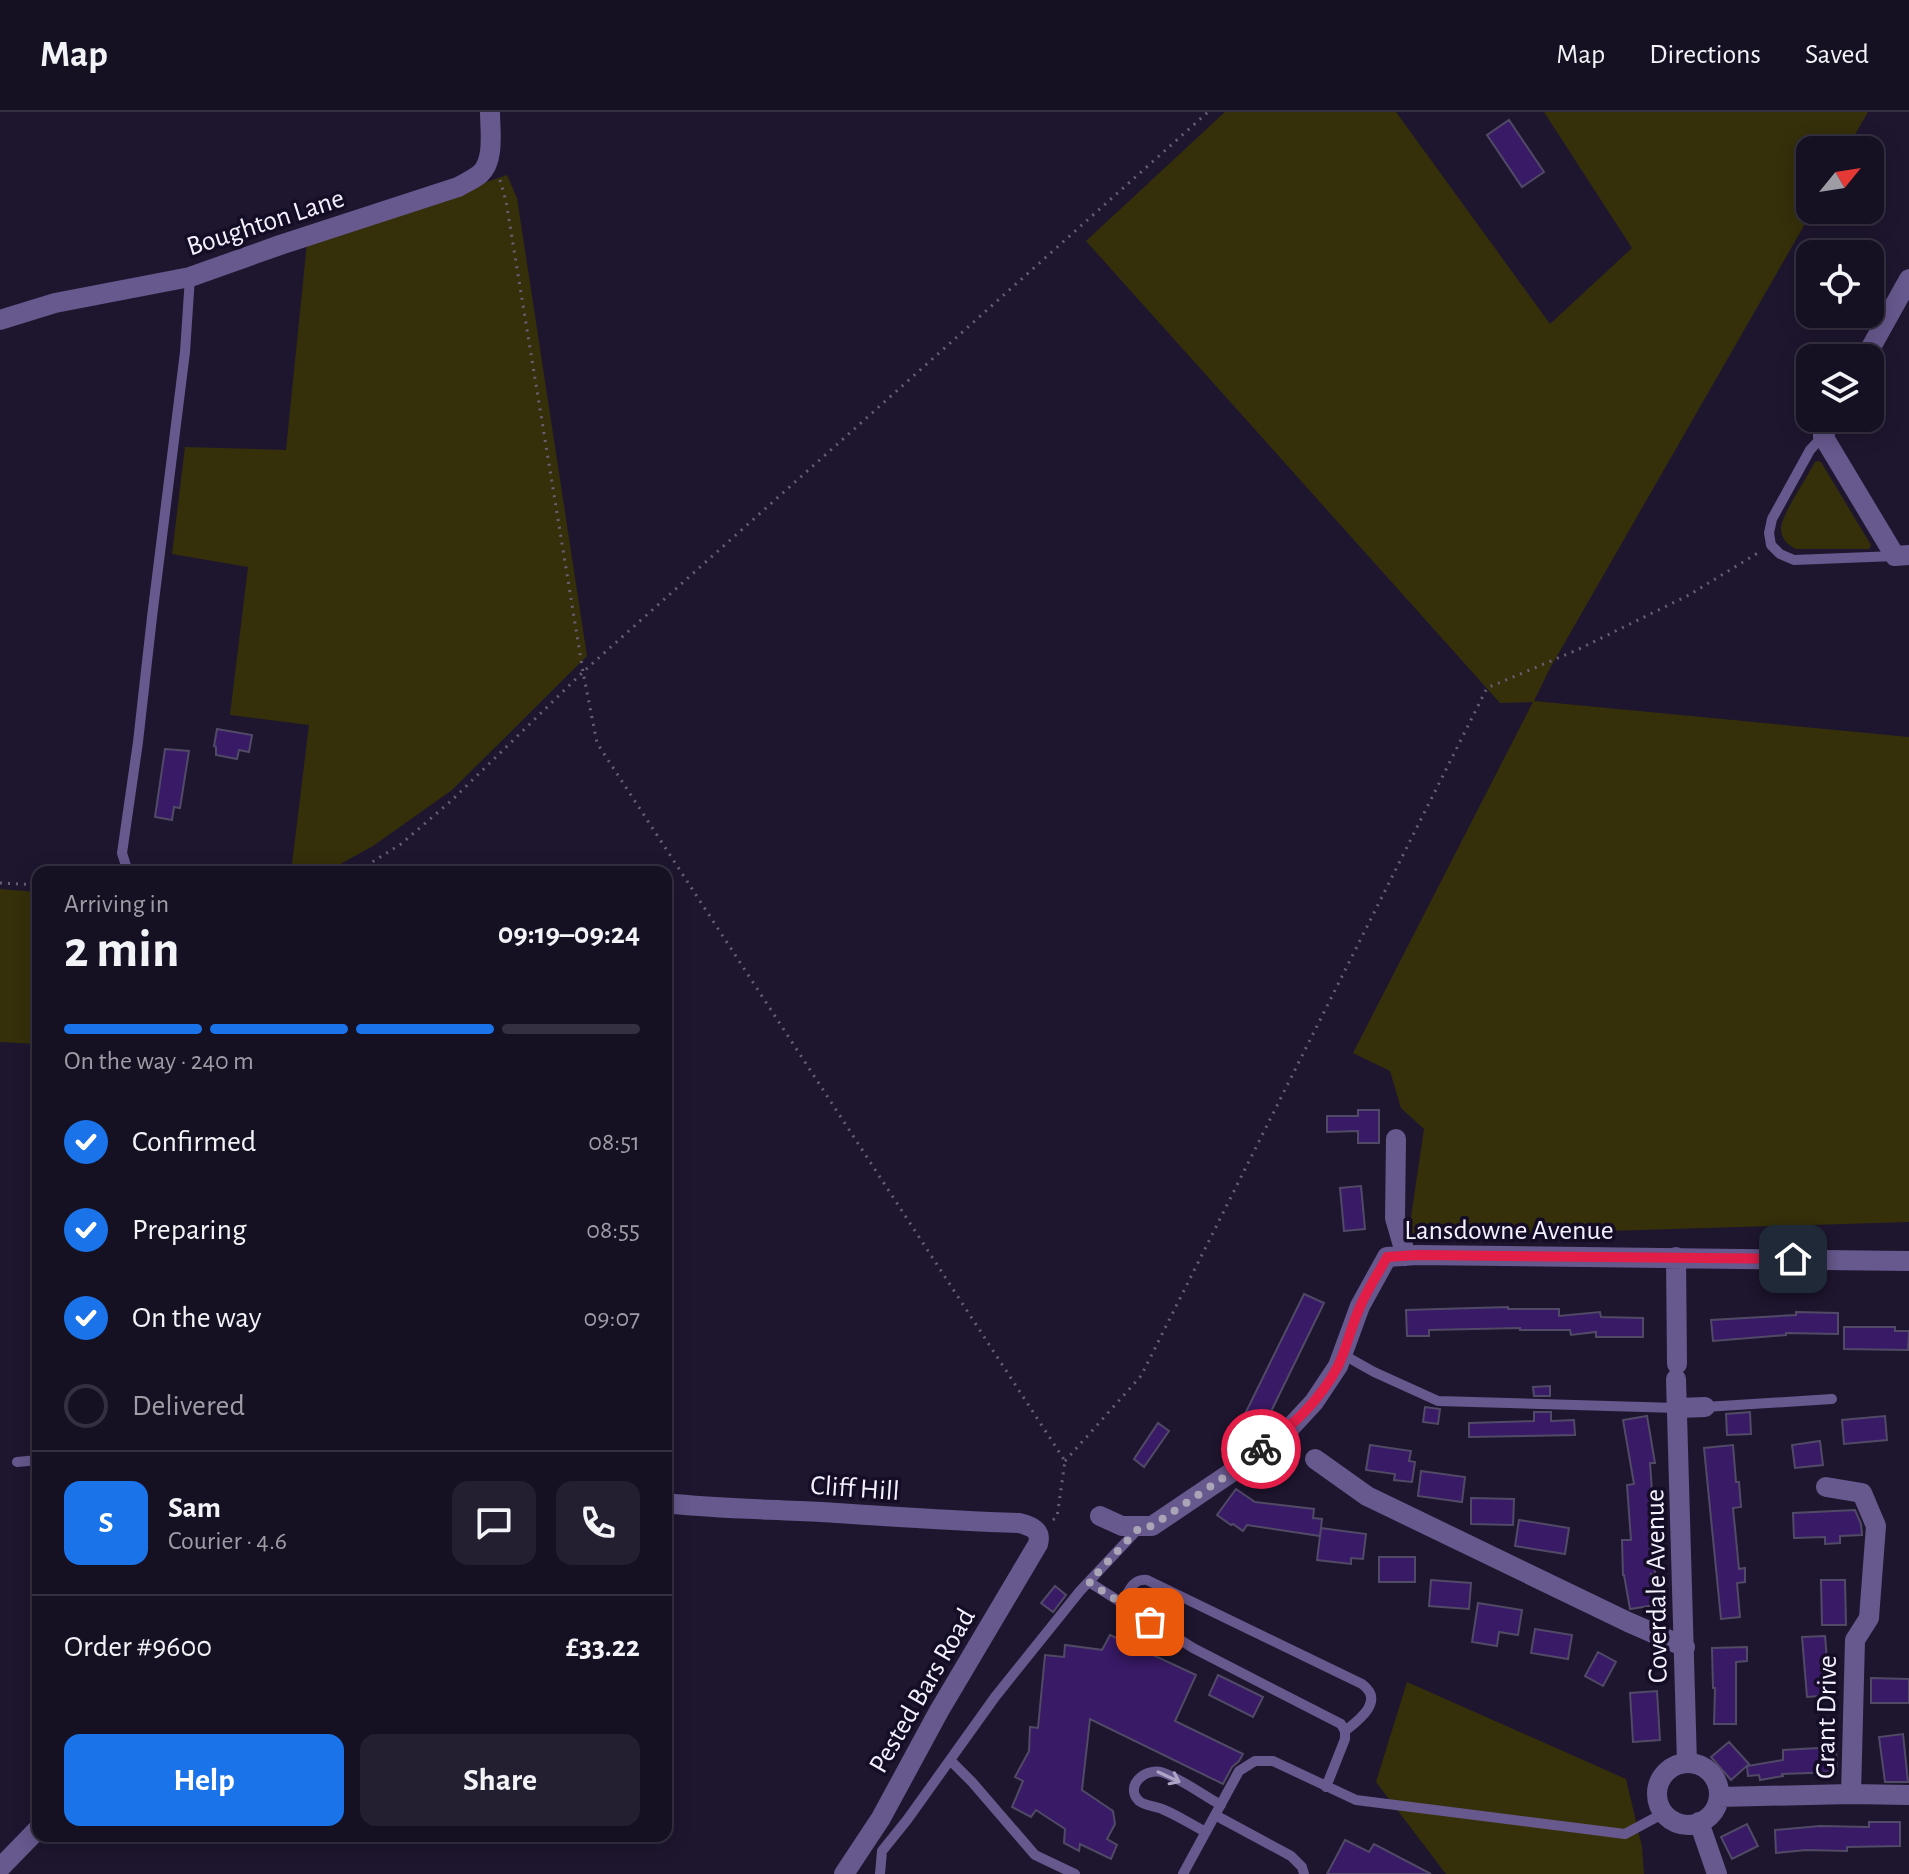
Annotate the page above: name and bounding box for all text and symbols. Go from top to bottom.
text: Map [40,36,108,74]
text: Map [1556,41,1605,69]
text: Directions [1649,41,1761,69]
text: Saved [1805,41,1869,69]
north arrow [1796,136,1884,224]
map controls [1796,136,1884,432]
street label: Boughton Lane [183,184,348,262]
button: locate [1796,240,1884,328]
button: layers [1796,344,1884,432]
text: Arriving in [64,891,169,917]
text: 09:19–09:24 [498,919,640,949]
text: 2 min [64,924,179,976]
text: On the way · 240 m [64,1048,254,1074]
icon: check [64,1120,108,1164]
text: Confirmed [132,1127,256,1157]
text: 08:51 [588,1129,640,1155]
icon: check [64,1208,108,1252]
text: Preparing [132,1215,247,1245]
text: 08:55 [586,1217,640,1243]
street label: Lansdowne Avenue [1404,1217,1614,1245]
pin [1759,1225,1827,1293]
icon: home [1771,1237,1815,1281]
icon: check [64,1296,108,1340]
text: On the way [132,1303,261,1333]
text: 09:07 [584,1305,640,1331]
text: Delivered [132,1391,245,1421]
courier [1221,1409,1301,1489]
icon: bike [1239,1427,1283,1471]
street label: Cliff Hill [809,1472,901,1506]
button: chat [452,1481,536,1565]
button: phone [556,1481,640,1565]
street label: Coverdale Avenue [1641,1489,1673,1683]
text: Sam [168,1493,221,1523]
text: S [99,1508,113,1538]
text: Courier · 4.6 [168,1528,287,1554]
pin [1116,1588,1184,1656]
icon: bag [1128,1600,1172,1644]
street label: Pested Bars Road [864,1604,981,1778]
text: Order #9600 [64,1632,212,1662]
text: £33.22 [566,1632,640,1662]
street label: Grant Drive [1812,1655,1842,1779]
button: Help [64,1734,344,1826]
button: Share [360,1734,640,1826]
one-way arrow [1157,1770,1181,1785]

